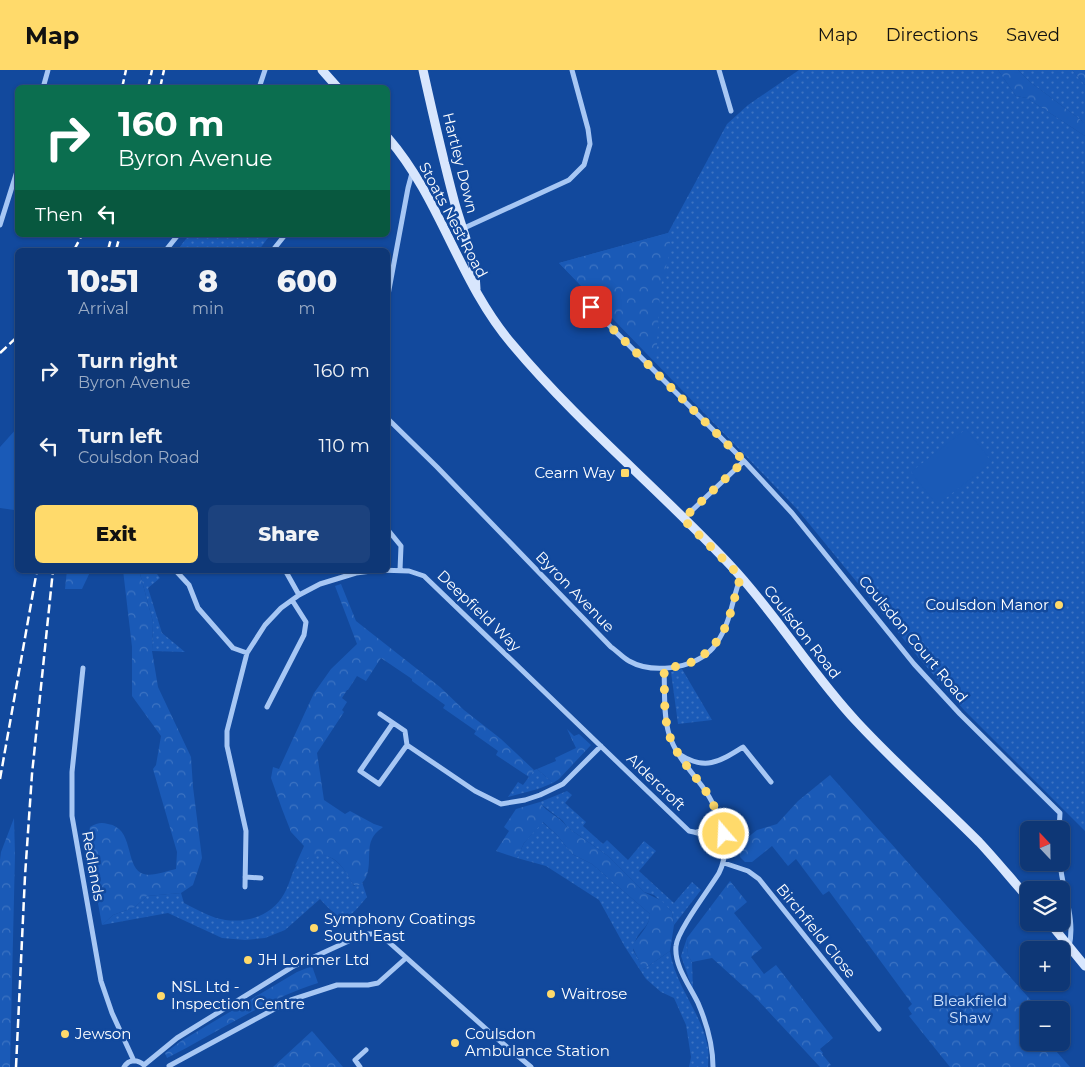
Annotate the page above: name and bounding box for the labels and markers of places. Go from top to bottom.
pin [570,286,612,328]
place label: Cearn Way [535,463,616,482]
marker: Cearn Way [619,467,631,479]
place label: Coulsdon Manor [925,595,1049,614]
marker: Coulsdon Manor [1053,599,1065,611]
place label: Symphony Coatings South East [324,909,475,945]
marker: Symphony Coatings South East [308,922,320,934]
place label: JH Lorimer Ltd [257,950,369,969]
marker: JH Lorimer Ltd [242,954,254,966]
place label: NSL Ltd - Inspection Centre [171,977,305,1013]
place label: Waitrose [561,984,627,1003]
marker: Waitrose [545,988,557,1000]
marker: NSL Ltd - Inspection Centre [155,990,167,1002]
place label: Jewson [74,1024,131,1043]
place label: Coulsdon Ambulance Station [465,1024,610,1060]
marker: Jewson [59,1028,71,1040]
marker: Coulsdon Ambulance Station [449,1037,461,1049]

